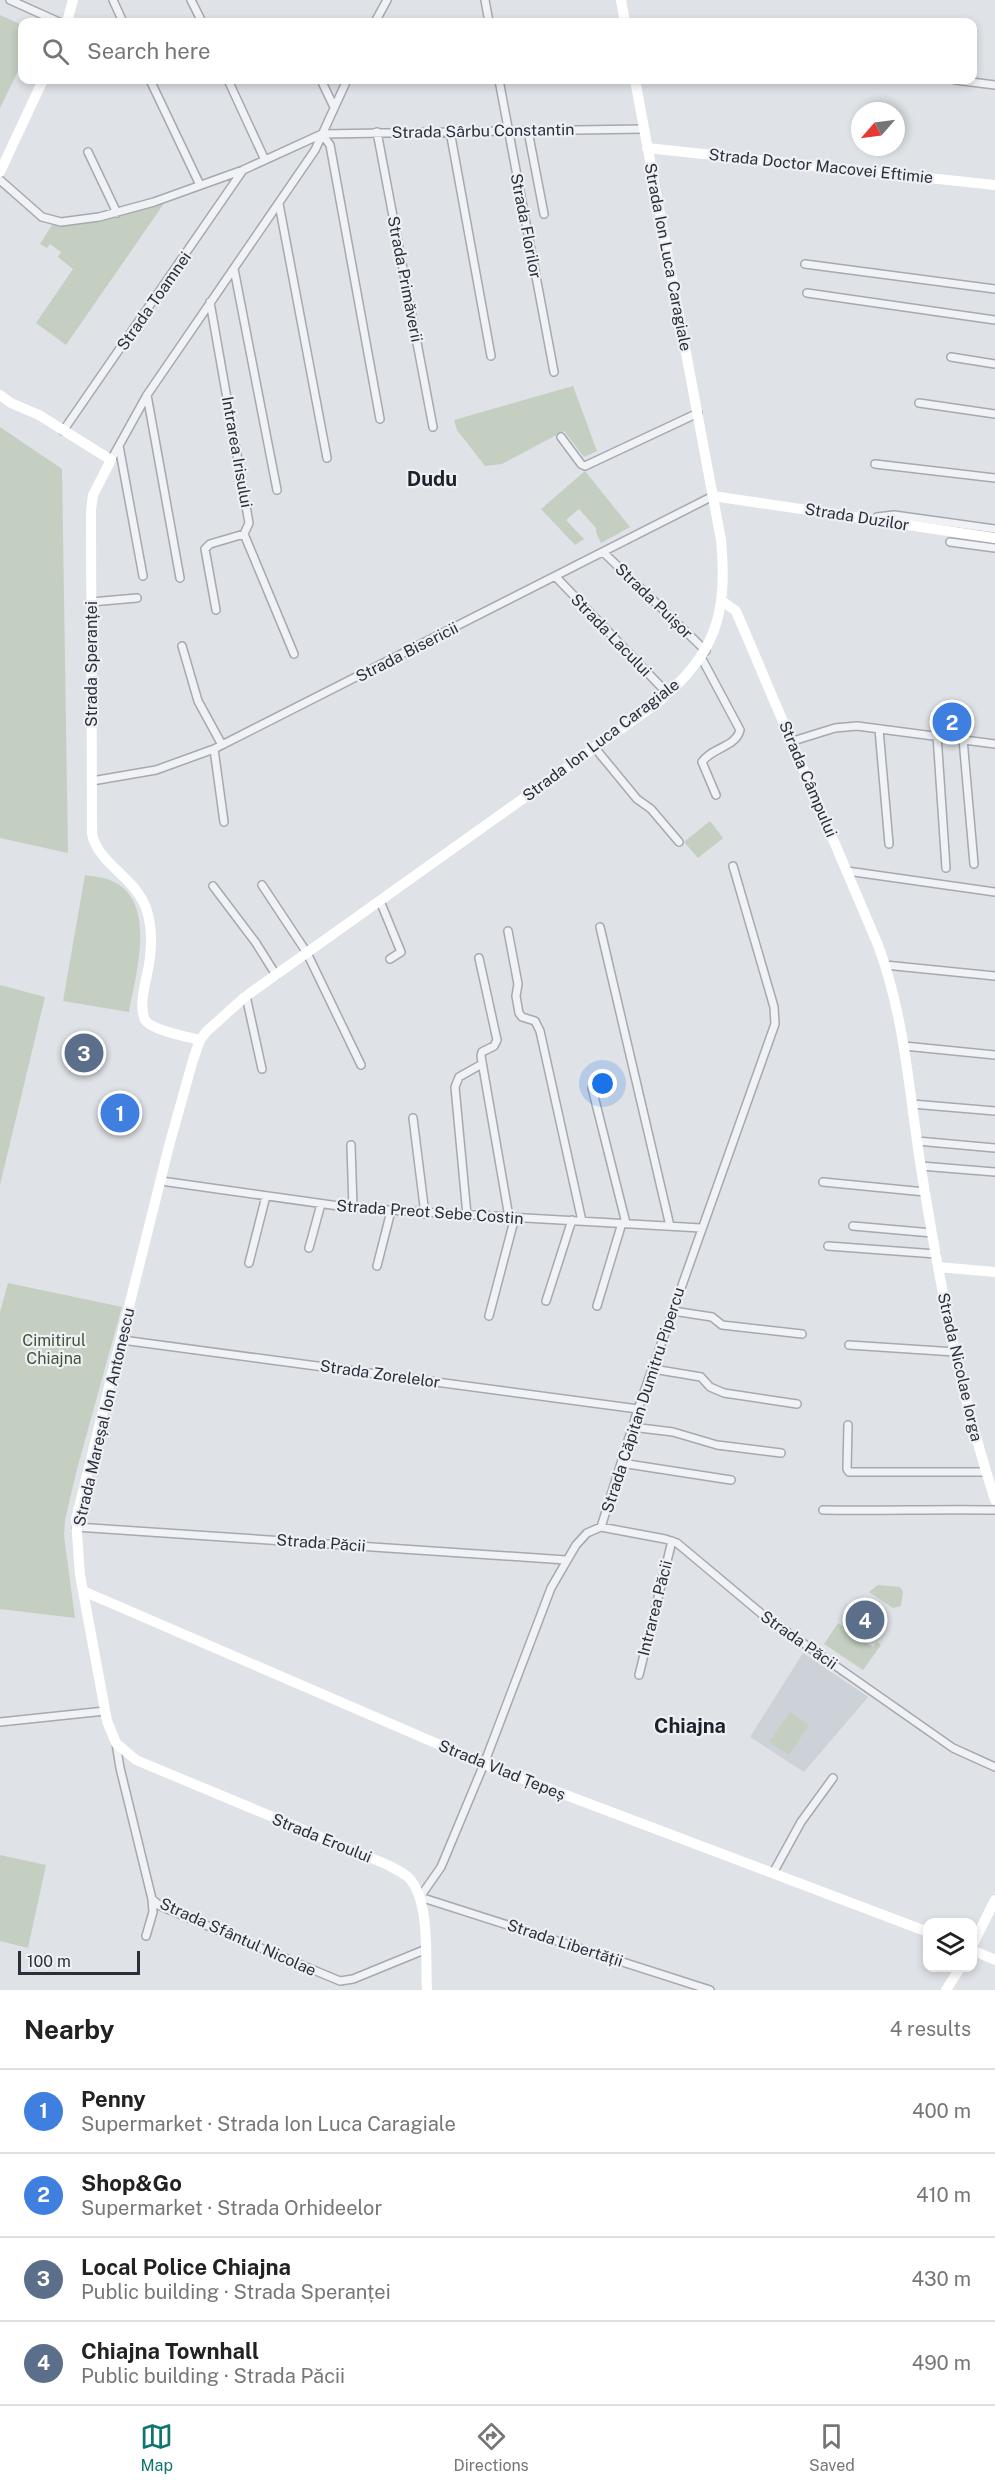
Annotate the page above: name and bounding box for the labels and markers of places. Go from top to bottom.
pin: 2 [932,700,972,744]
pin: 3 [64,1030,104,1076]
pin: 1 [100,1090,140,1136]
pin: 4 [846,1598,884,1642]

